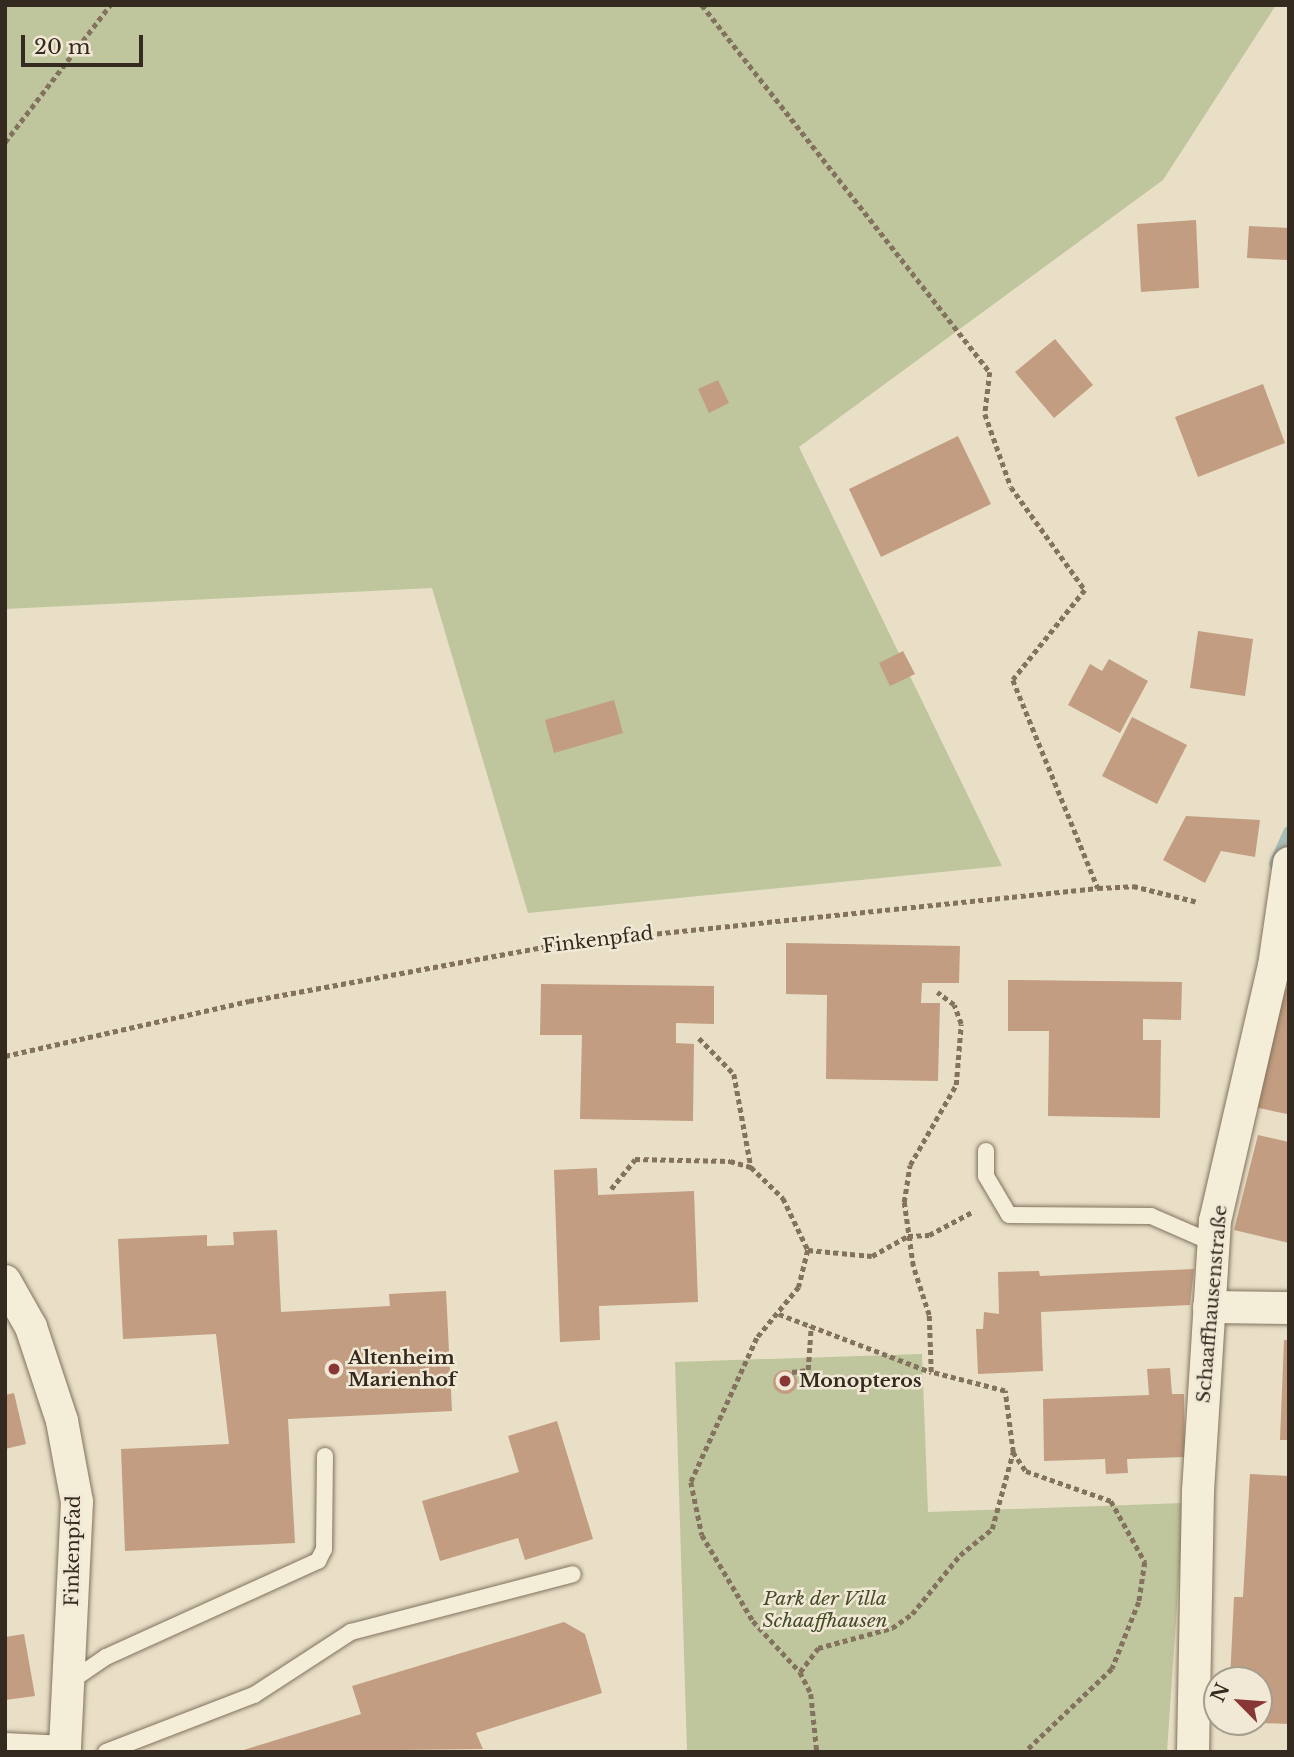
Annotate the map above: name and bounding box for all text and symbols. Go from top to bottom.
scale bar [24,21,147,65]
text: 20 m [34,34,91,60]
street label: Finkenpfad [541,922,655,958]
street label: Schaaffhausenstraße [1192,1204,1232,1404]
place label: Altenheim Marienhof [348,1347,456,1391]
marker: Altenheim Marienhof [326,1361,342,1377]
place label: Monopteros [799,1370,922,1392]
marker: Monopteros [777,1373,793,1389]
street label: Finkenpfad [61,1495,85,1607]
park label: Park der Villa Schaaffhausen [763,1588,887,1632]
north arrow [1203,1666,1273,1736]
text: N [1206,1680,1235,1706]

